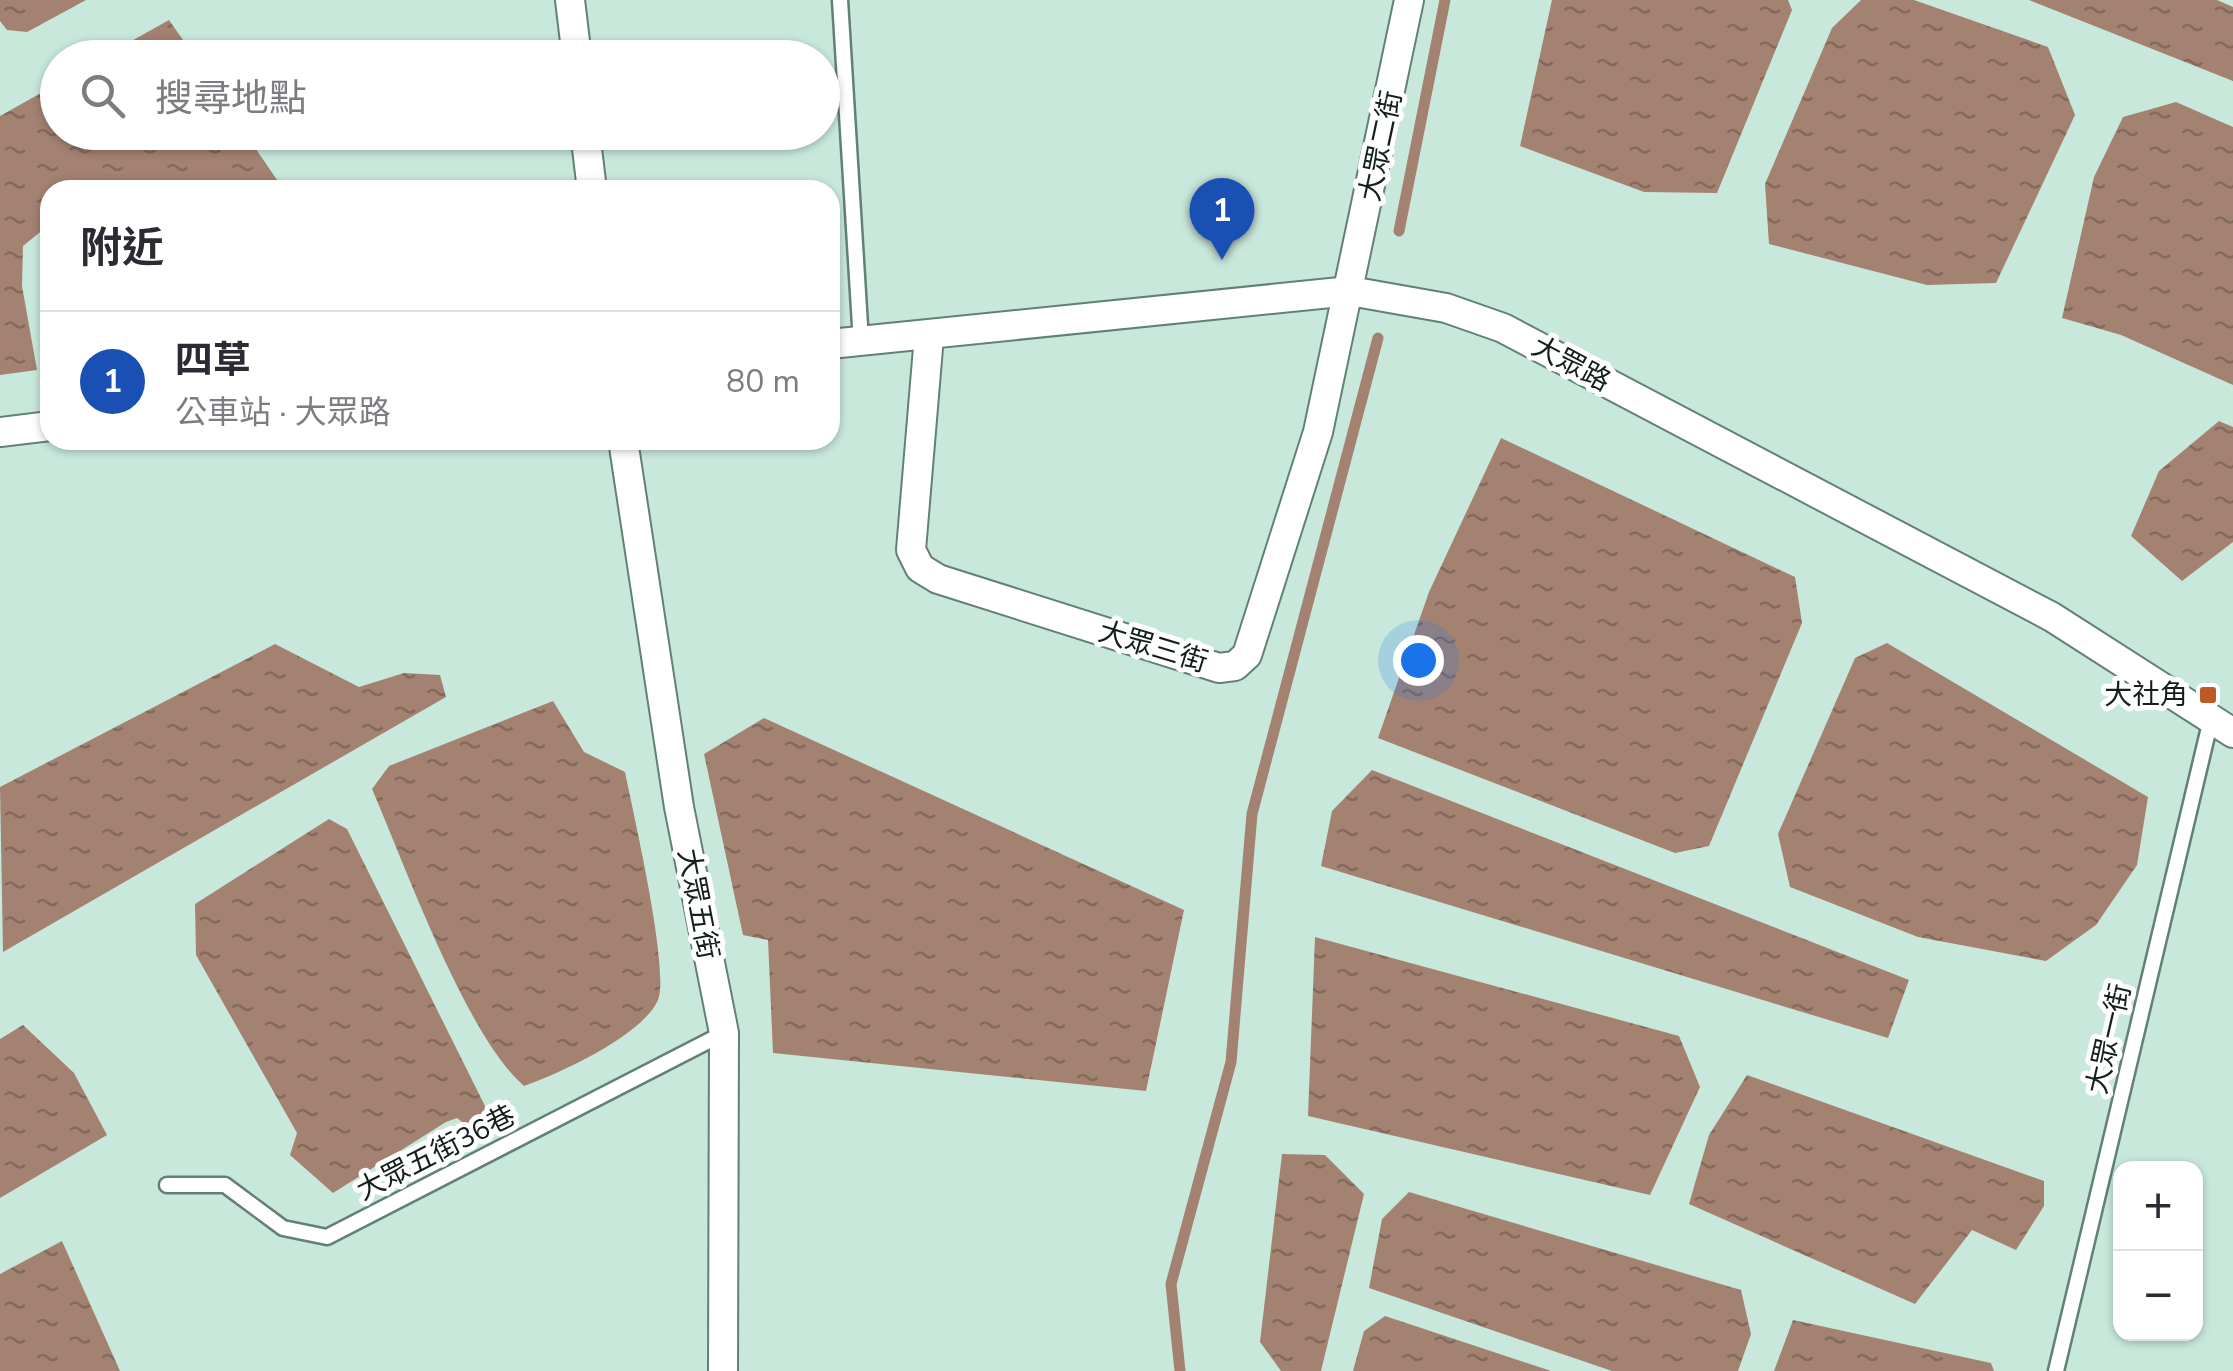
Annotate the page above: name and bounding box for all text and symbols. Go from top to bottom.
search box [40,40,840,150]
icon: search [75,68,130,123]
text: 搜尋地點 [155,73,307,124]
street label: 大眾二街 [1351,87,1411,205]
pin: 1 [1190,178,1254,260]
text: 附近 [80,220,164,277]
street label: 大眾路 [1525,328,1617,400]
text: 四草 [175,335,251,386]
text: 1 [103,360,122,403]
text: 80 m [726,360,800,403]
text: 公車站 · 大眾路 [175,391,391,434]
street label: 大眾三街 [1094,612,1212,682]
your location [1393,635,1444,686]
place label: 大社角 [2104,676,2188,714]
marker: 大社角 [2197,684,2219,706]
street label: 大眾五街 [669,845,727,963]
street label: 大眾一街 [2078,980,2140,1098]
street label: 大眾五街36巷 [350,1097,522,1209]
map controls [2113,1161,2203,1341]
button: + [2113,1161,2203,1251]
button: − [2113,1251,2203,1341]

